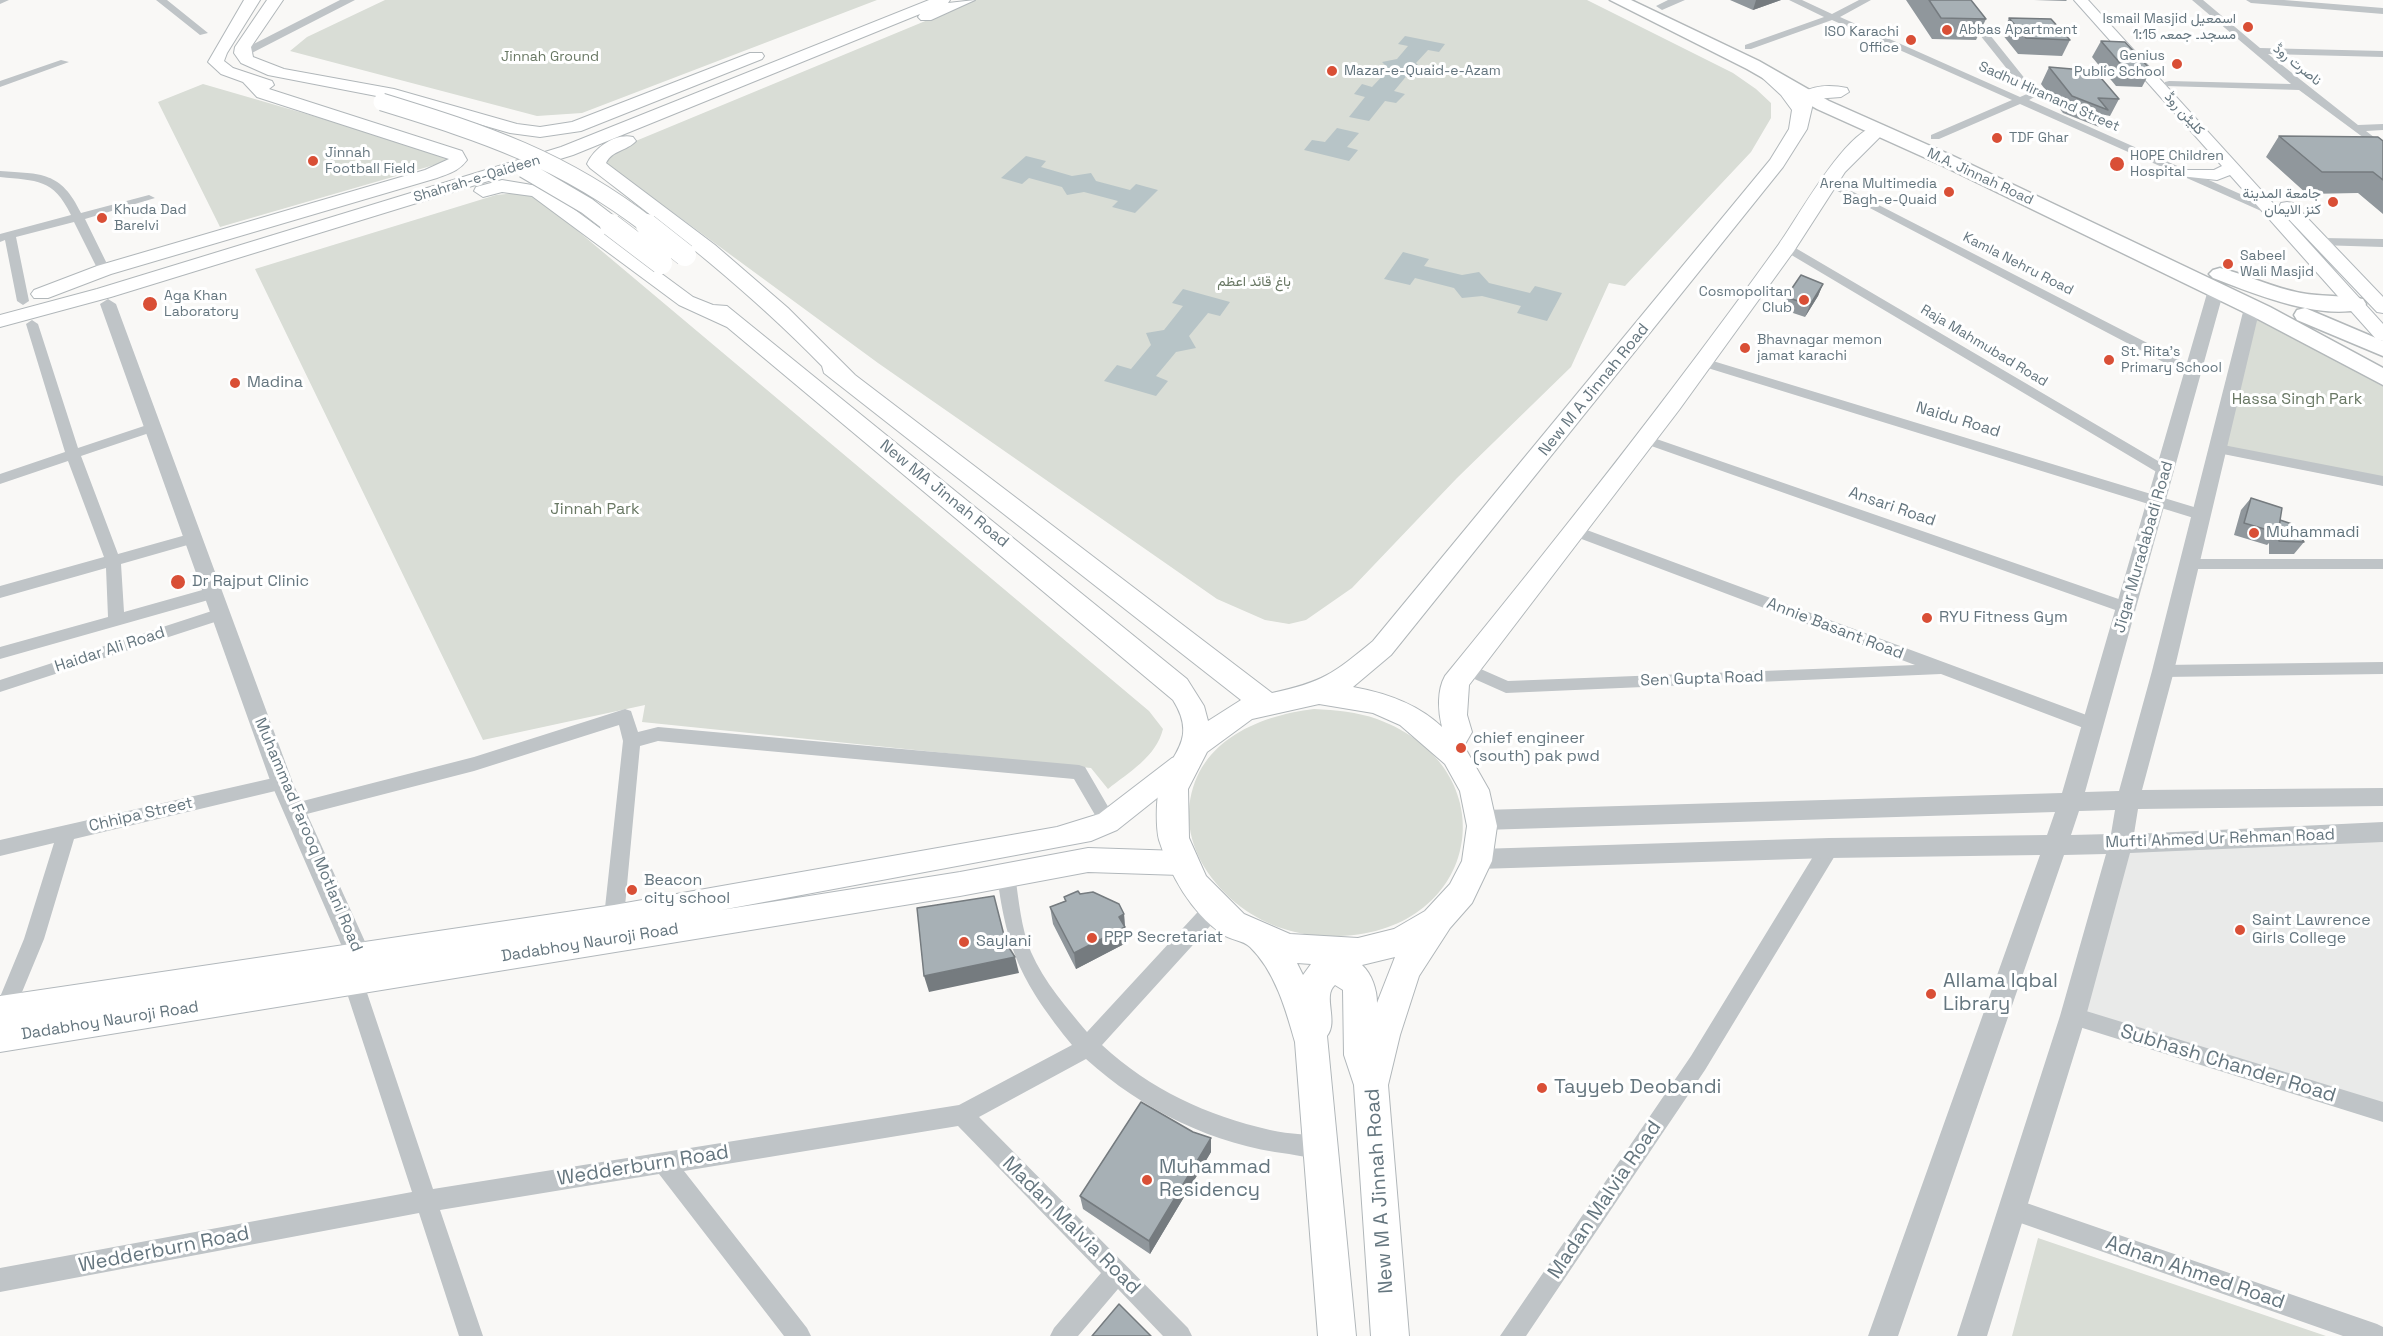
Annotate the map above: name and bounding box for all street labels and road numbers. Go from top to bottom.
street label: ناصرت روڈ [2270,41,2324,89]
street label: Sadhu Hiranand Street [1976,58,2122,136]
street label: کلیٹن روڈ [2160,89,2208,139]
street label: M.A. Jinnah Road [1924,145,2036,209]
street label: Shahrah-e-Qaideen [412,152,542,206]
street label: Kamla Nehru Road [1960,229,2076,299]
street label: Raja Mahmubad Road [1917,301,2051,391]
street label: New M A Jinnah Road [1535,320,1653,460]
street label: Naidu Road [1913,398,2003,442]
street label: New MA Jinnah Road [876,436,1012,552]
street label: Jigar Muradabadi Road [2110,459,2178,635]
street label: Ansari Road [1846,483,1938,531]
street label: Annie Basant Road [1764,594,1906,664]
street label: Haidar Ali Road [53,623,167,677]
street label: Sen Gupta Road [1640,667,1764,691]
street label: Muhammad Farooq Motlani Road [250,715,366,955]
street label: Chhipa Street [87,794,195,836]
street label: Mufti Ahmed Ur Rehman Road [2105,825,2335,853]
street label: Dadabhoy Nauroji Road [500,919,680,967]
street label: Dadabhoy Nauroji Road [20,997,200,1045]
street label: Subhash Chander Road [2117,1020,2339,1108]
street label: New M A Jinnah Road [1361,1088,1399,1294]
street label: Madan Malvia Road [1543,1116,1667,1284]
street label: Wedderburn Road [556,1141,730,1191]
street label: Madan Malvia Road [997,1152,1145,1300]
street label: Wedderburn Road [77,1222,251,1278]
street label: Adnan Ahmed Road [2102,1231,2288,1315]

